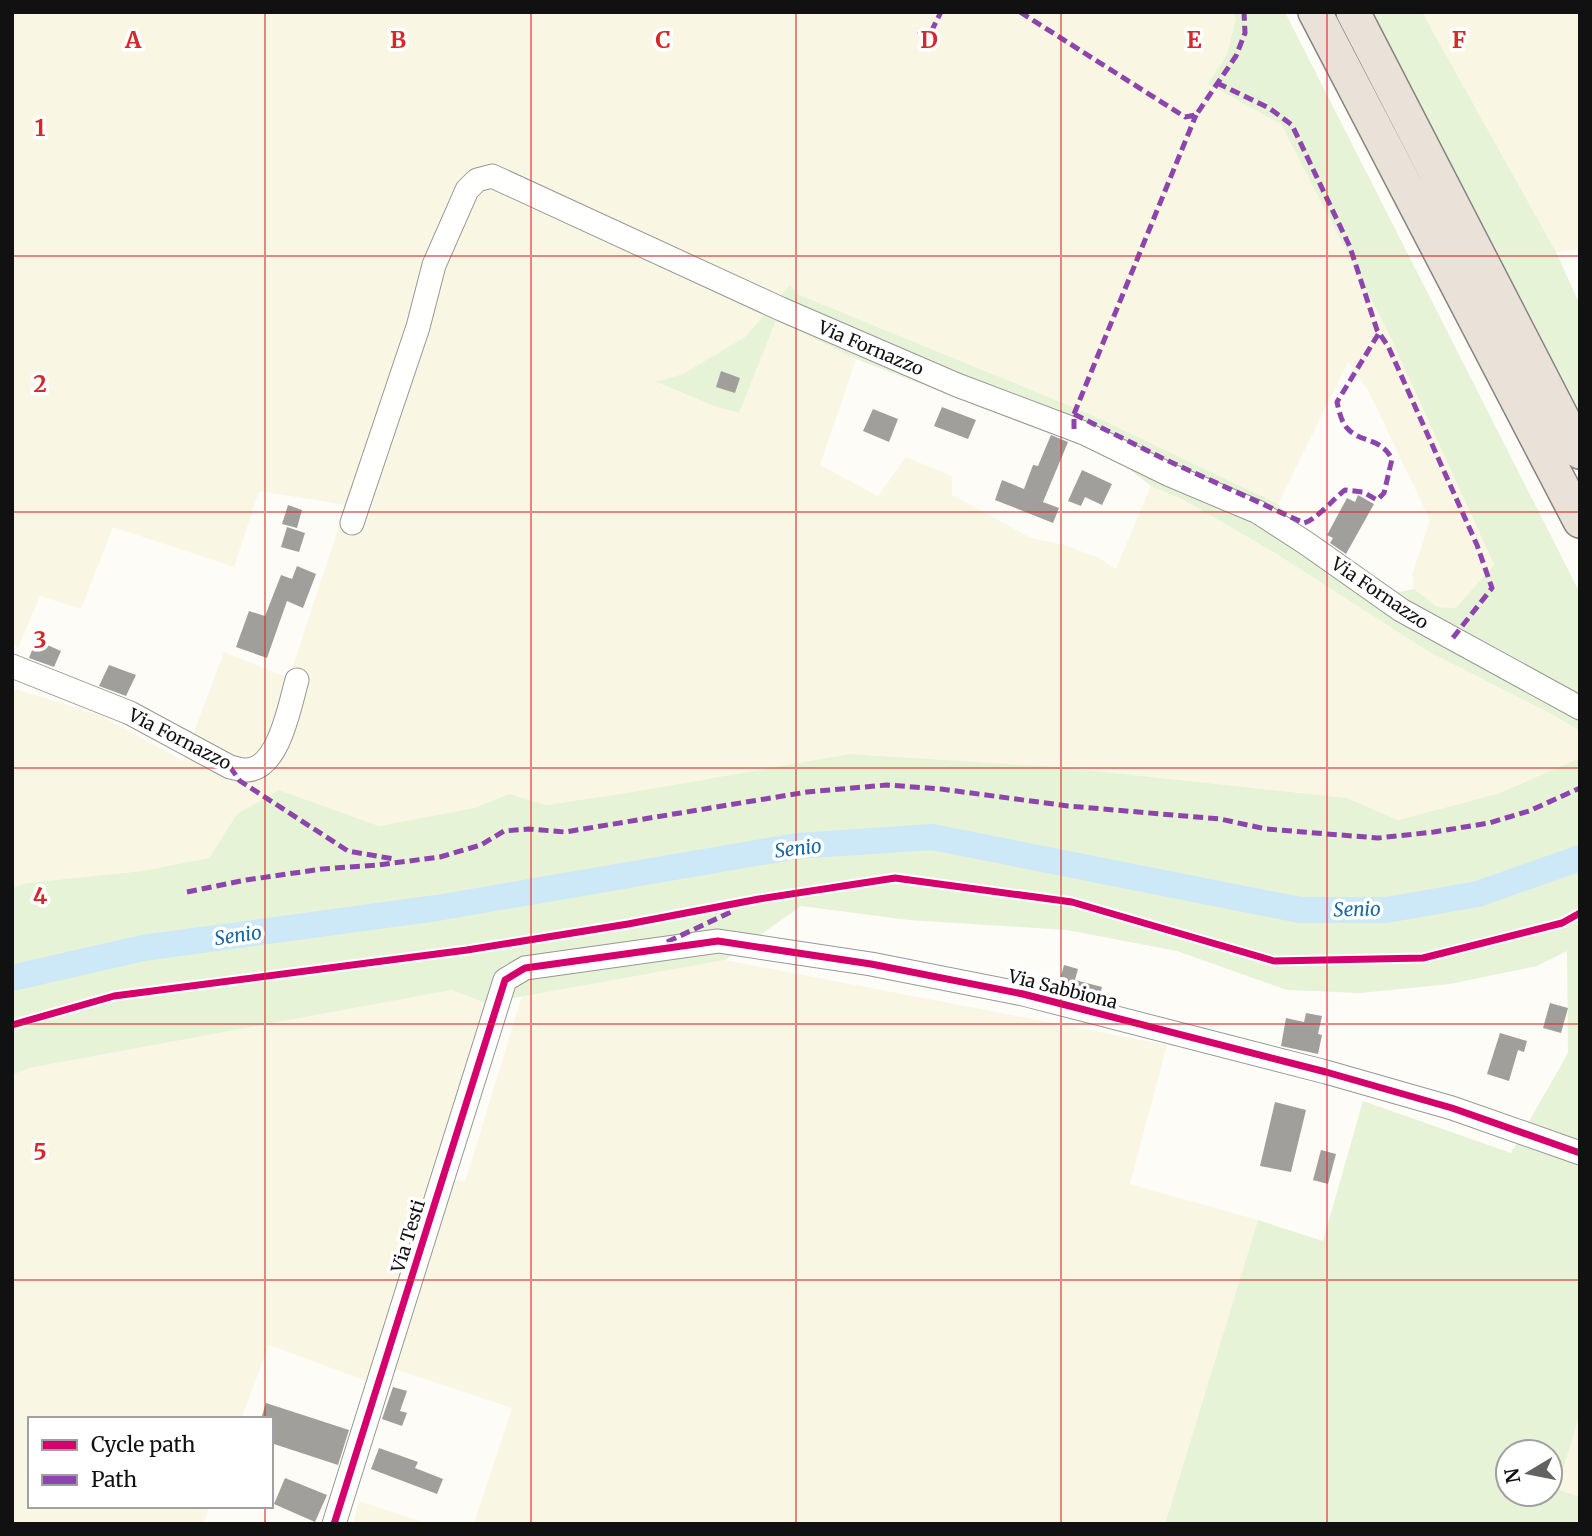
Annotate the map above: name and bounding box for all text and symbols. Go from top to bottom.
text: A [124,25,142,54]
text: B [390,25,406,54]
text: C [655,25,671,54]
text: D [920,25,938,54]
text: E [1186,25,1202,54]
text: F [1452,25,1466,54]
text: 1 [35,113,46,142]
street label: Via Fornazzo [814,315,927,381]
text: 2 [33,369,47,398]
street label: Via Fornazzo [1326,552,1433,634]
text: 3 [33,625,47,654]
street label: Via Fornazzo [124,703,235,775]
water label: Senio [773,833,823,863]
text: 4 [33,881,48,910]
water label: Senio [1333,897,1381,921]
water label: Senio [213,920,263,950]
street label: Via Sabbiona [1005,964,1120,1014]
text: 5 [33,1137,47,1166]
street label: Via Testi [386,1197,430,1276]
legend [28,1417,273,1508]
text: Cycle path [91,1431,195,1458]
north arrow [1494,1438,1564,1508]
text: Path [91,1466,137,1493]
text: N [1499,1466,1525,1485]

